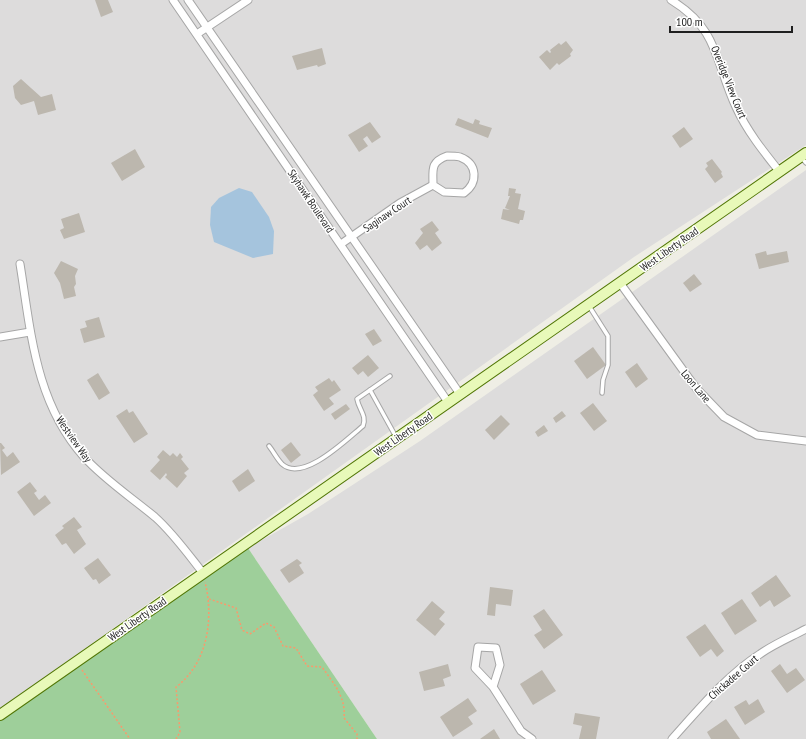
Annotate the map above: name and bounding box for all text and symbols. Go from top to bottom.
scale bar [670,8,792,34]
text: 100 m [676,14,703,29]
street label: Overidge View Court [708,44,750,120]
street label: Skyhawk Boulevard [285,167,337,235]
street label: Saginaw Court [360,193,414,235]
street label: West Liberty Road [637,224,701,274]
street label: Loon Lane [678,367,714,406]
street label: West Liberty Road [371,409,435,459]
street label: Westview Way [53,413,96,466]
street label: West Liberty Road [105,594,169,644]
street label: Chickadee Court [705,652,761,702]

